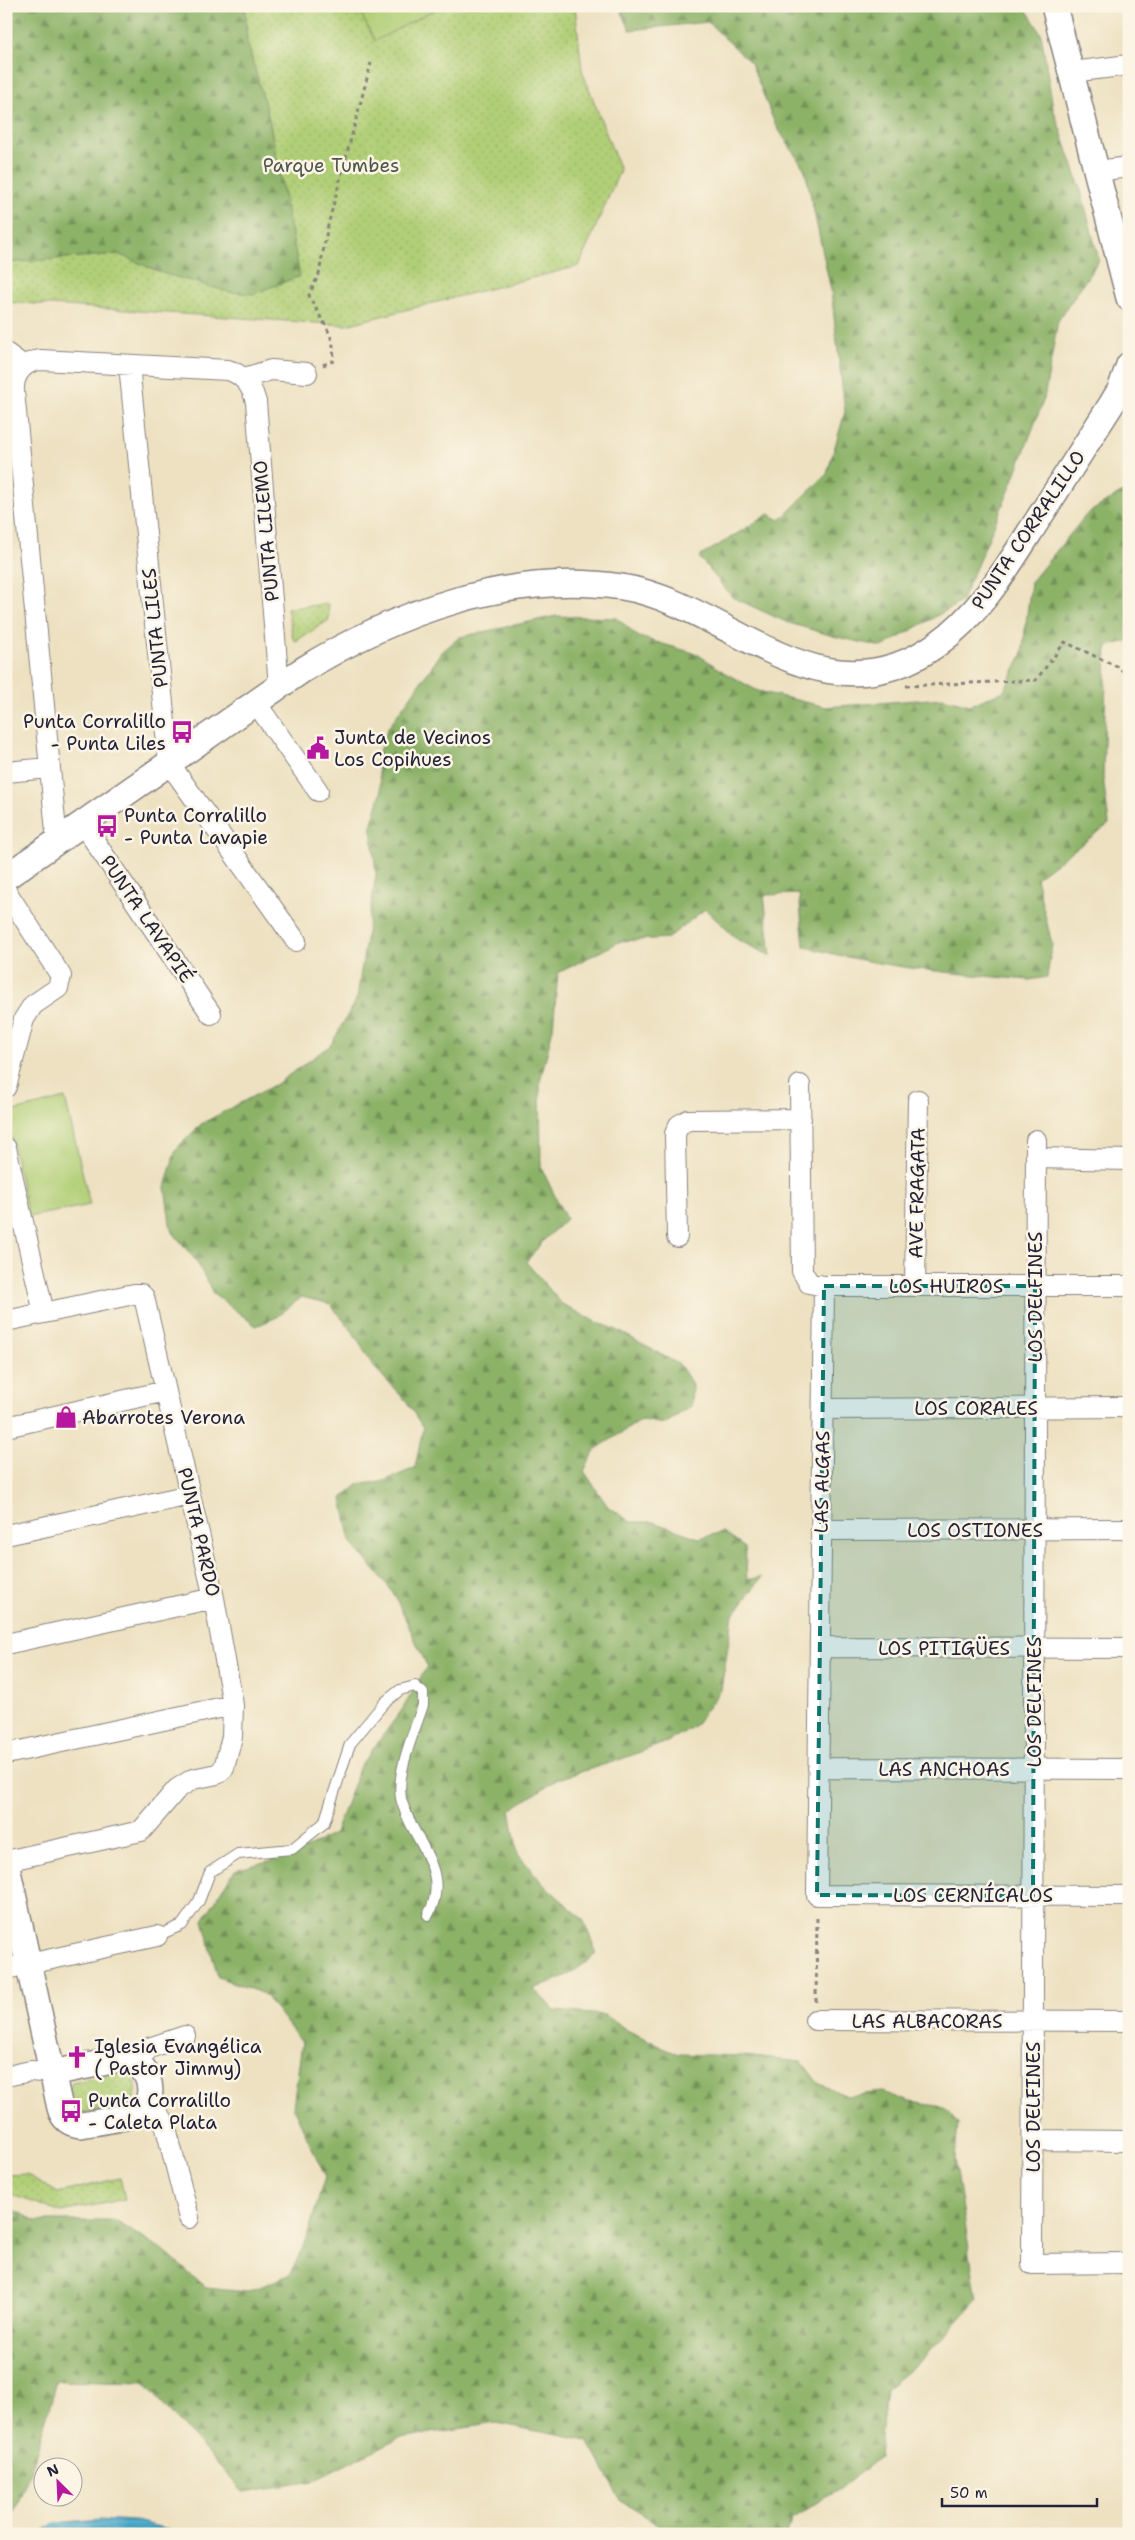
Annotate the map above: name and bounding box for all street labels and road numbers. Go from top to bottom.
street label: PUNTA CORRALILLO [965,446,1091,614]
street label: PUNTA LILEMO [247,459,285,603]
street label: PUNTA LILES [136,567,174,689]
street label: PUNTA LAVAPIÉ [95,850,200,988]
street label: AVE FRAGATA [903,1127,931,1259]
street label: LOS DELFINES [1023,1231,1048,1363]
street label: LOS HUIROS [889,1274,1003,1299]
street label: LOS CORALES [914,1396,1038,1421]
street label: LAS ALGAS [809,1430,835,1534]
street label: PUNTA PARDO [172,1465,226,1599]
street label: LOS OSTIONES [907,1518,1043,1543]
street label: LOS PITIGÜES [878,1636,1010,1661]
street label: LOS DELFINES [1022,1636,1047,1768]
street label: LAS ANCHOAS [878,1757,1010,1782]
street label: LOS CERNÍCALOS [893,1882,1053,1908]
street label: LAS ALBACORAS [852,2009,1002,2034]
street label: LOS DELFINES [1021,2041,1046,2173]

